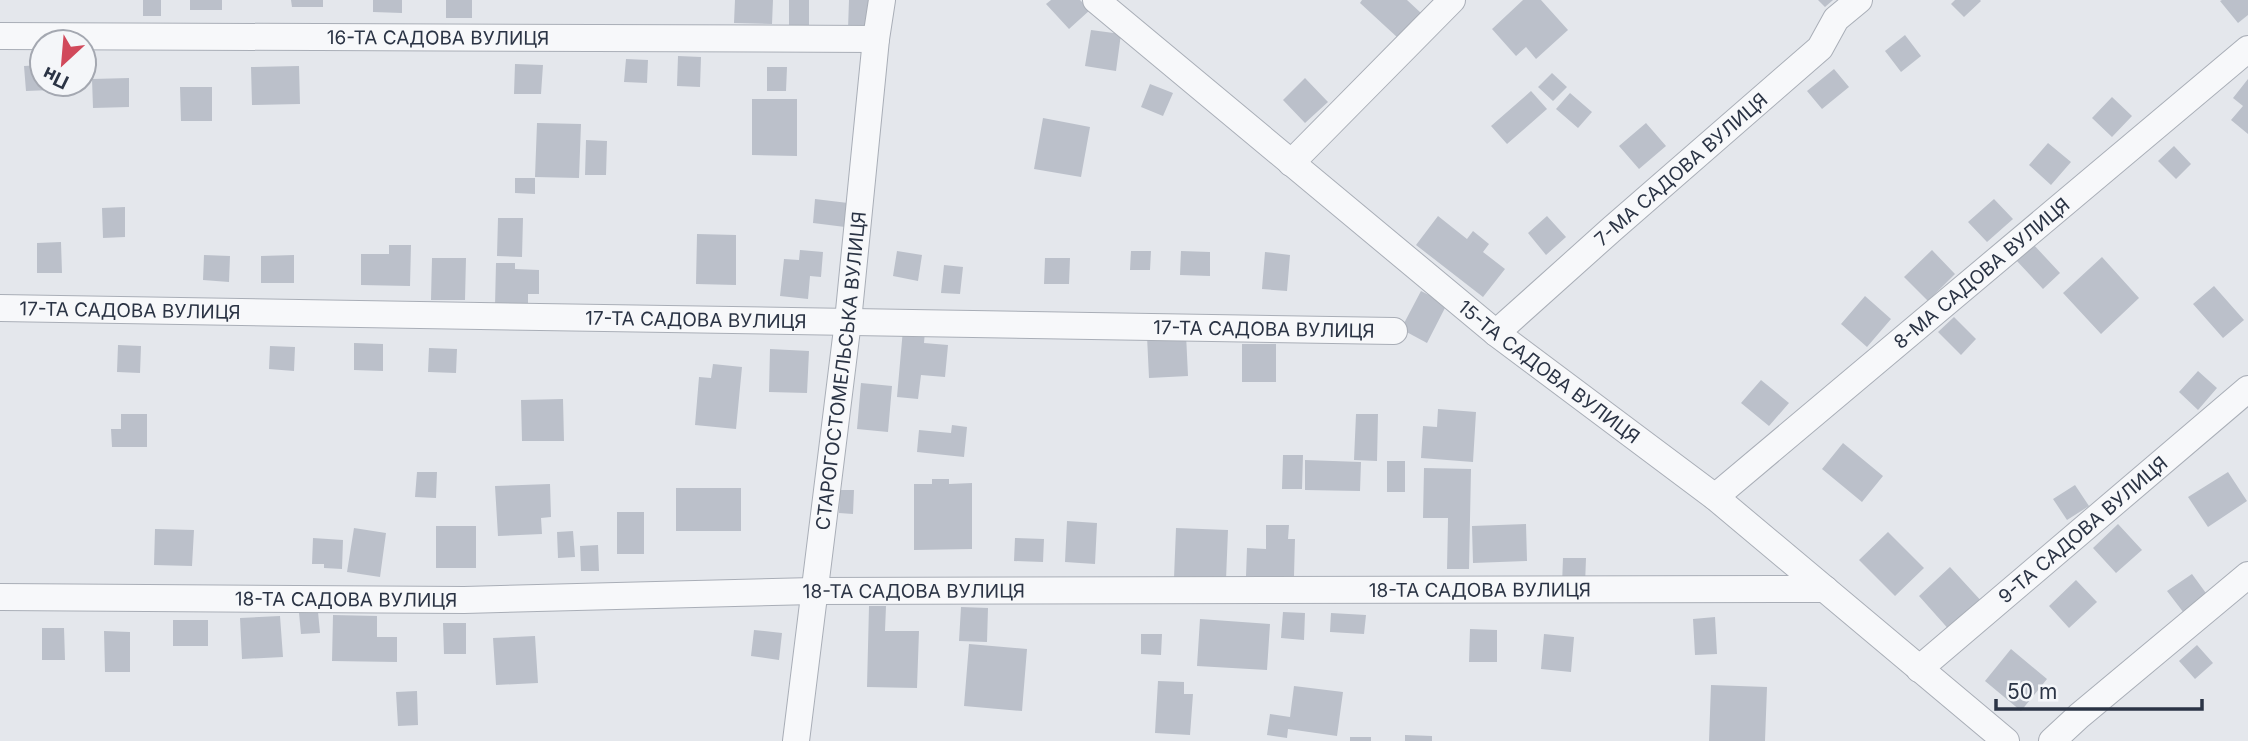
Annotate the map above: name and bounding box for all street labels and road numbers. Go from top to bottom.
street label: 16-ТА САДОВА ВУЛИЦЯ [327,26,549,49]
street label: 7-МА САДОВА ВУЛИЦЯ [1590,88,1772,251]
street label: 8-МА САДОВА ВУЛИЦЯ [1889,193,2074,354]
street label: СТАРОГОСТОМЕЛЬСЬКА ВУЛИЦЯ [811,210,870,531]
street label: 15-ТА САДОВА ВУЛИЦЯ [1454,295,1644,448]
street label: 17-ТА САДОВА ВУЛИЦЯ [19,297,241,323]
street label: 17-ТА САДОВА ВУЛИЦЯ [585,306,807,333]
street label: 17-ТА САДОВА ВУЛИЦЯ [1153,316,1375,342]
street label: 9-ТА САДОВА ВУЛИЦЯ [1994,451,2172,608]
street label: 18-ТА САДОВА ВУЛИЦЯ [1369,578,1591,601]
street label: 18-ТА САДОВА ВУЛИЦЯ [802,579,1025,603]
street label: 18-ТА САДОВА ВУЛИЦЯ [235,587,457,611]

